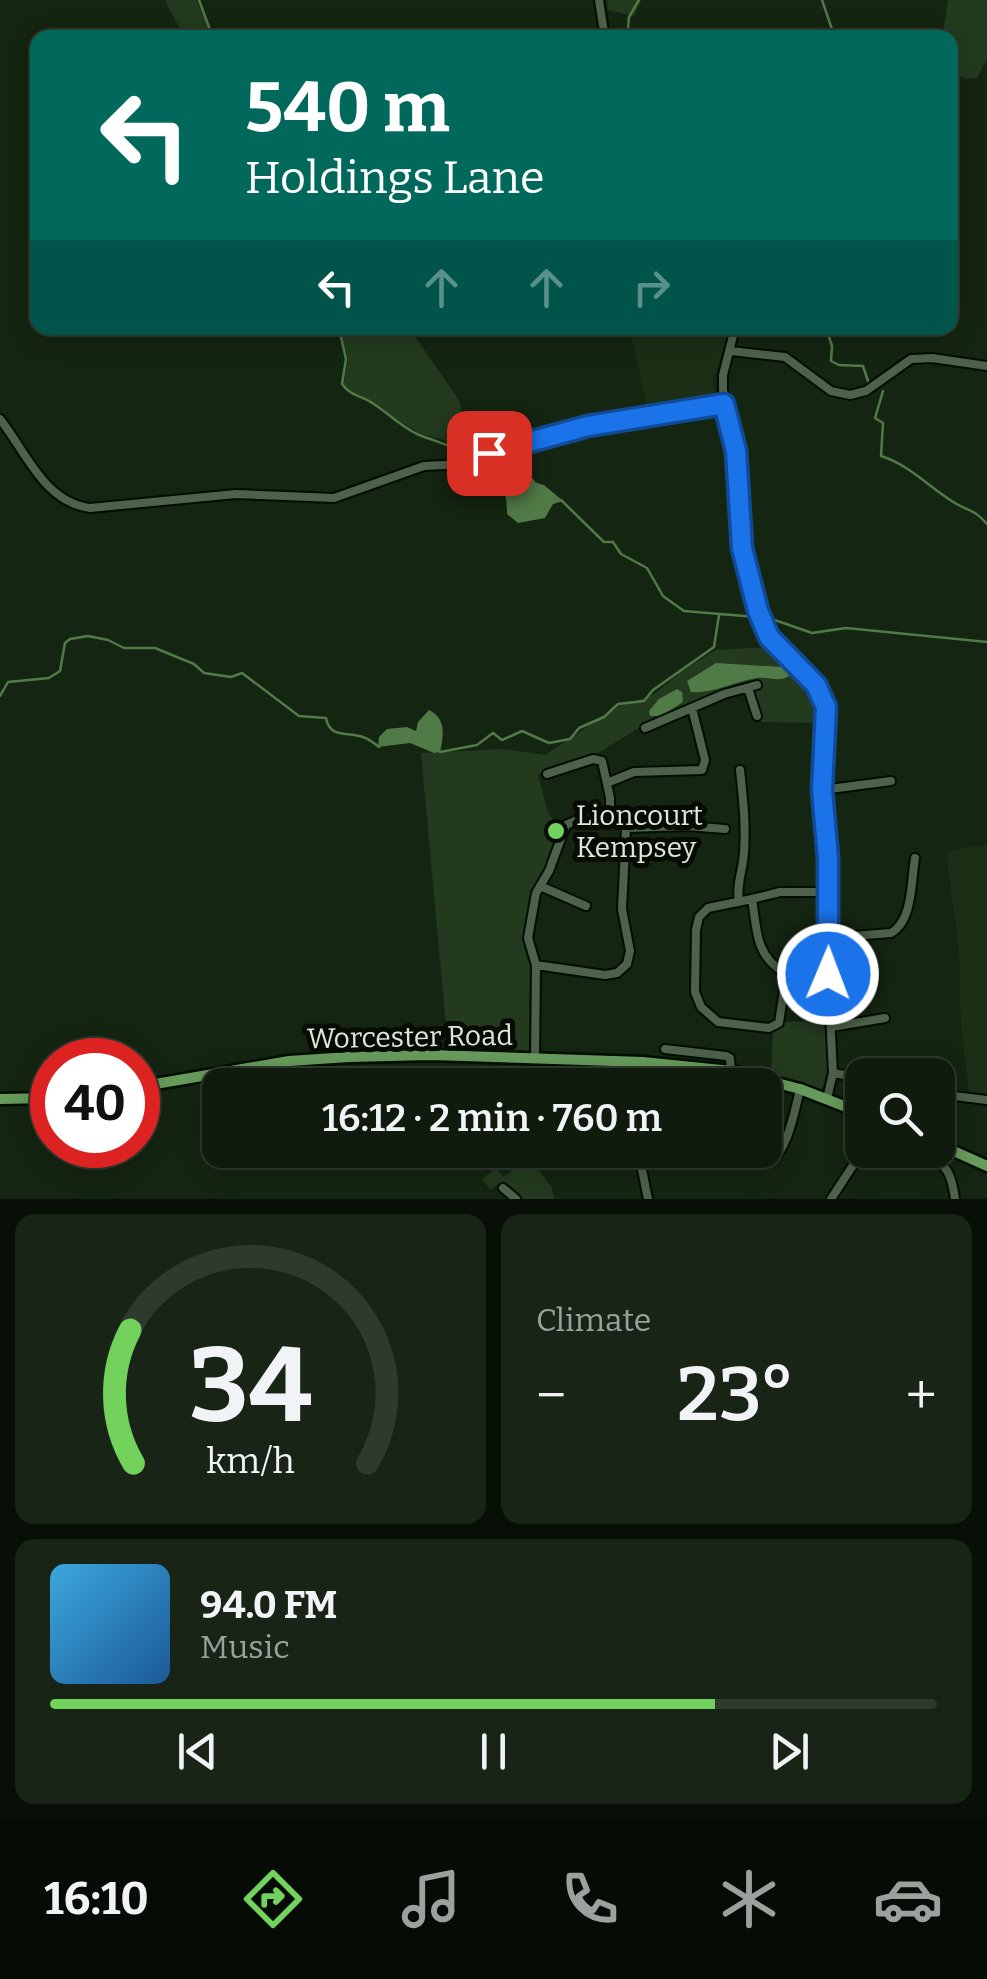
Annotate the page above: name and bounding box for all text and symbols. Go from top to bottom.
text: 540 m [245,66,450,150]
icon: left [80,70,210,200]
text: Holdings Lane [245,151,545,205]
icon: left [309,260,364,315]
icon: ahead [414,260,469,315]
icon: ahead [519,260,574,315]
icon: right [624,260,679,315]
pin [447,411,532,496]
icon: arrive [462,426,517,481]
place label: Lioncourt Kempsey [576,799,703,864]
marker: Lioncourt Kempsey [545,820,567,842]
position arrow [776,922,880,1026]
street label: Worcester Road [307,1019,513,1055]
speed limit sign: 40 [30,1038,160,1168]
map controls [845,1058,955,1168]
button: search [845,1058,955,1168]
text: 16:12 · 2 min · 760 m [322,1095,662,1141]
text: Climate [536,1301,651,1339]
text: 34 [189,1324,312,1449]
text: 23° [677,1350,795,1440]
text: − [536,1363,566,1429]
text: + [906,1363,937,1429]
text: km/h [206,1440,295,1482]
text: 94.0 FM [200,1582,338,1628]
text: Music [200,1628,290,1666]
icon: previous [170,1724,225,1779]
icon: pause [466,1724,521,1779]
icon: next [762,1724,817,1779]
icon: directions [238,1864,308,1934]
icon: music [396,1864,466,1934]
icon: phone [555,1864,625,1934]
icon: climate [714,1864,784,1934]
icon: car [873,1864,943,1934]
text: 16:10 [44,1872,149,1926]

